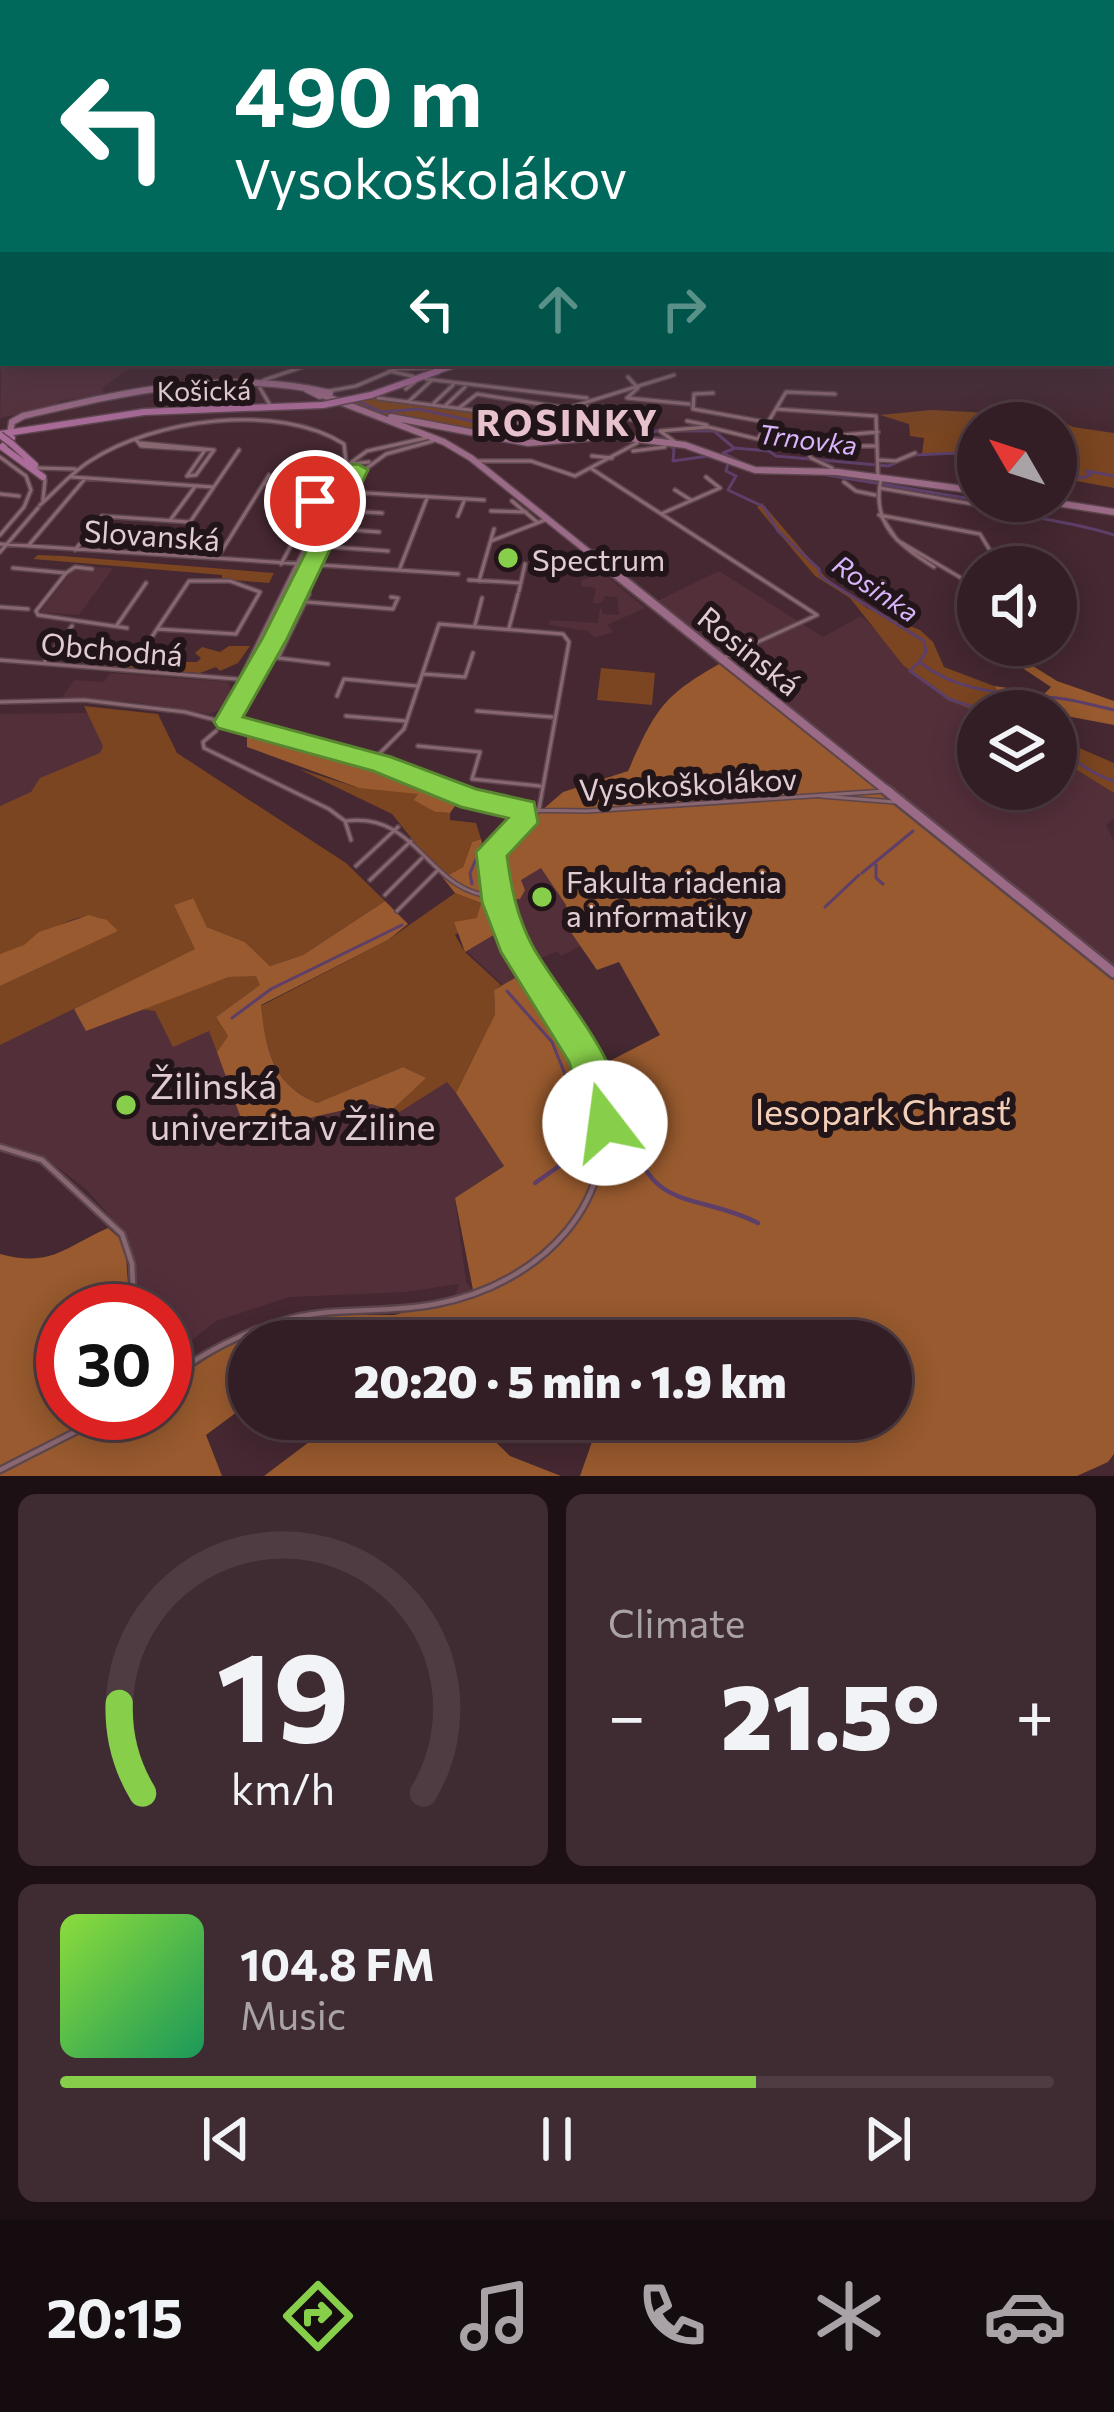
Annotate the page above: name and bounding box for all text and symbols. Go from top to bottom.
text: 490 m [234,42,483,144]
icon: left [36,48,192,204]
text: Vysokoškolákov [234,144,627,210]
icon: left [399,276,465,342]
icon: ahead [525,276,591,342]
icon: right [651,276,717,342]
street label: Košická [157,373,251,407]
district label: ROSINKY [476,399,660,443]
north arrow [957,402,1077,522]
map controls [957,402,1077,810]
water label: Trnovka [757,417,859,461]
pin [264,450,366,552]
icon: arrive [282,468,348,534]
street label: Slovanská [83,511,221,557]
place label: Spectrum [532,540,665,577]
marker: Spectrum [495,545,521,571]
button: sound [957,546,1077,666]
water label: Rosinka [827,547,925,629]
street label: Rosinská [691,598,809,702]
street label: Obchodná [40,623,184,673]
button: layers [957,690,1077,810]
street label: Vysokoškolákov [578,759,798,807]
place label: Fakulta riadenia a informatiky [566,862,782,933]
marker: Fakulta riadenia a informatiky [529,884,555,910]
position arrow [542,1060,668,1186]
place label: Žilinská univerzita v Žiline [150,1062,436,1147]
park label: lesopark Chrasť [755,1088,1011,1132]
marker: Žilinská univerzita v Žiline [113,1092,139,1118]
speed limit sign: 30 [36,1284,192,1440]
text: 20:20 · 5 min · 1.9 km [354,1352,786,1407]
text: Climate [608,1598,745,1646]
text: 19 [216,1615,350,1768]
text: 21.5° [721,1658,940,1769]
text: − [608,1673,646,1754]
text: + [1015,1673,1054,1754]
text: km/h [231,1761,335,1814]
text: 104.8 FM [240,1935,435,1990]
text: Music [240,1990,346,2038]
icon: previous [193,2106,259,2172]
icon: pause [524,2106,590,2172]
icon: next [855,2106,921,2172]
icon: directions [276,2274,360,2358]
icon: music [453,2274,537,2358]
icon: phone [630,2274,714,2358]
icon: climate [807,2274,891,2358]
icon: car [983,2274,1067,2358]
text: 20:15 [46,2283,183,2349]

